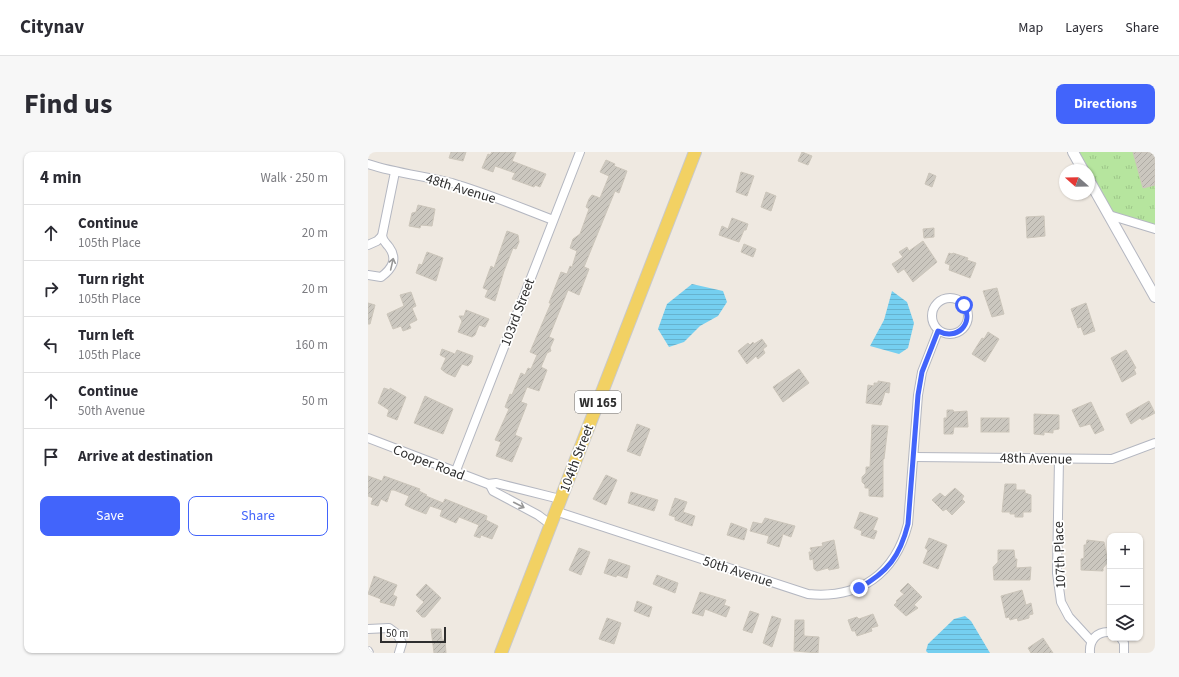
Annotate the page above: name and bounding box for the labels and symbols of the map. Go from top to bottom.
north arrow [1059,164,1095,200]
street label: 48th Avenue [423,169,498,209]
one-way arrow [388,257,396,270]
street label: 103rd Street [496,275,540,349]
route start [955,296,973,314]
road number: WI 165 [575,391,621,413]
street label: 104th Street [555,421,599,495]
street label: Cooper Road [390,440,468,486]
street label: 48th Avenue [1000,448,1072,470]
one-way arrow [513,501,525,509]
street label: 107th Place [1049,521,1071,589]
street label: 50th Avenue [700,551,775,593]
route end [850,579,868,597]
scale bar [380,625,446,644]

